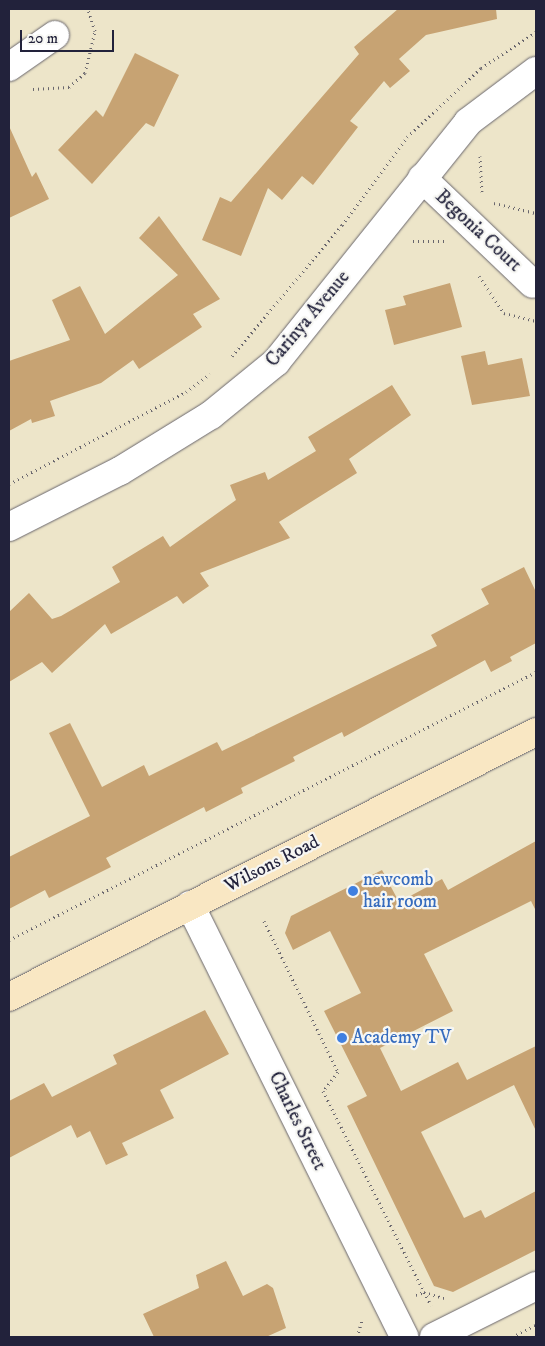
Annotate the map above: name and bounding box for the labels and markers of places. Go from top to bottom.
place label: newcomb hair room [363,869,437,913]
marker: newcomb hair room [347,885,359,897]
place label: Academy TV [352,1027,452,1049]
marker: Academy TV [336,1032,348,1044]

